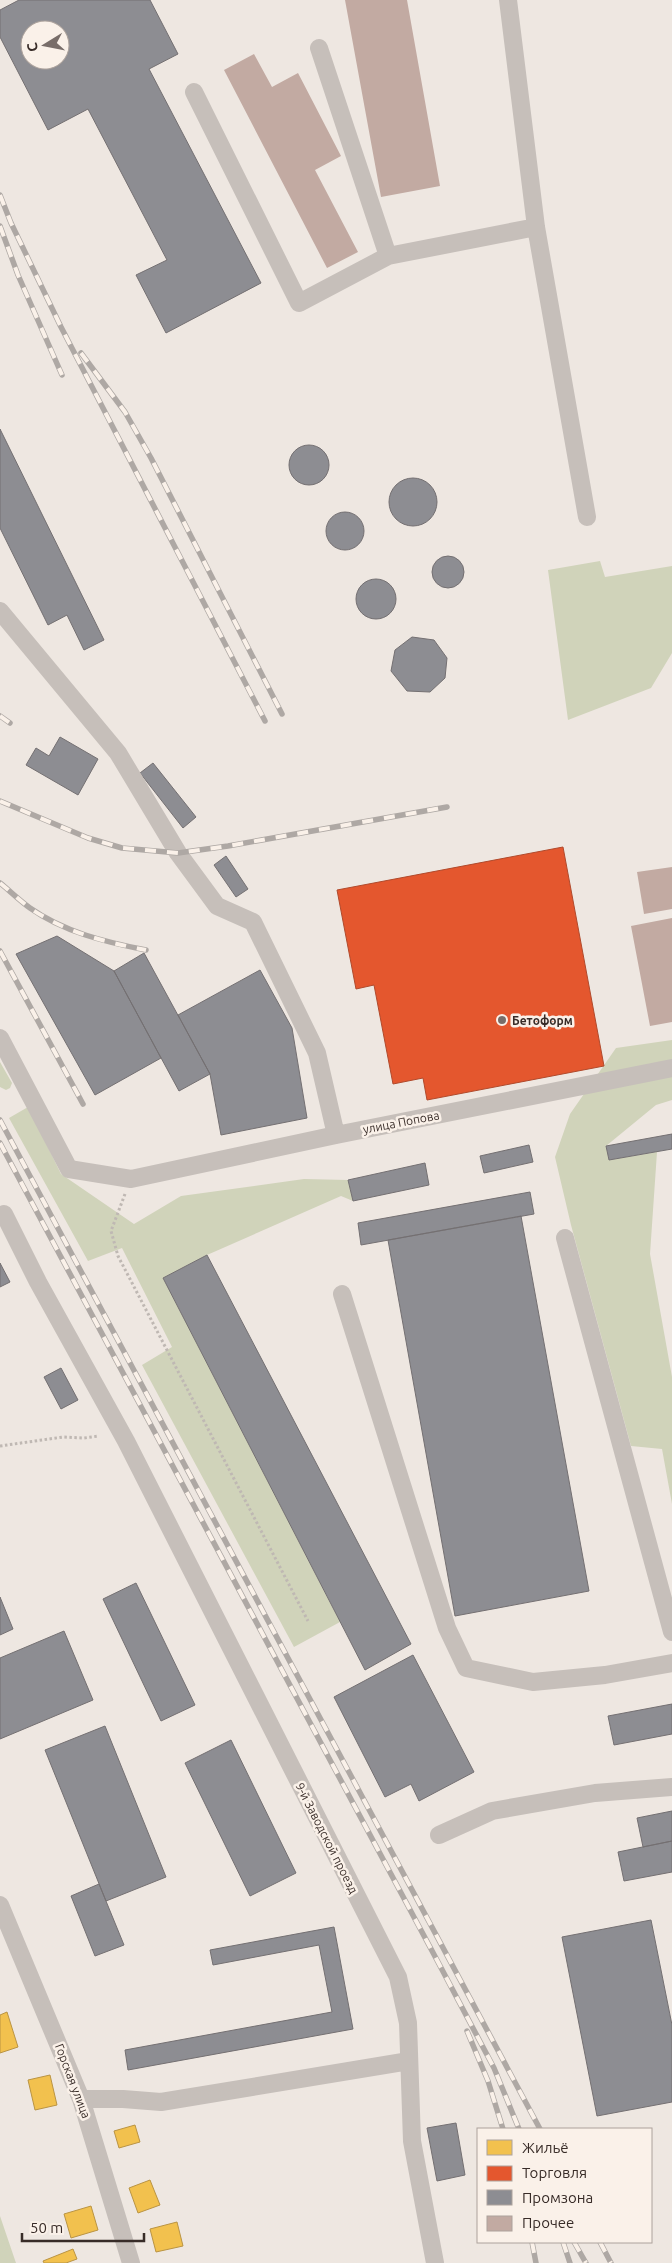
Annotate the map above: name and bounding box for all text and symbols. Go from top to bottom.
north arrow [20,20,70,70]
text: С [24,41,41,53]
marker: Бетоформ [496,1014,508,1026]
place label: Бетоформ [512,1014,573,1027]
street label: улица Попова [362,1108,440,1136]
street label: 9-й Заводской проезд [293,1781,361,1895]
street label: Горская улица [53,2042,93,2120]
legend [477,2128,652,2243]
text: Жильё [522,2139,569,2156]
text: Торговля [522,2164,587,2181]
text: Промзона [522,2189,593,2206]
scale bar [22,2210,145,2242]
text: Прочее [522,2214,574,2231]
text: 50 m [30,2219,63,2236]

